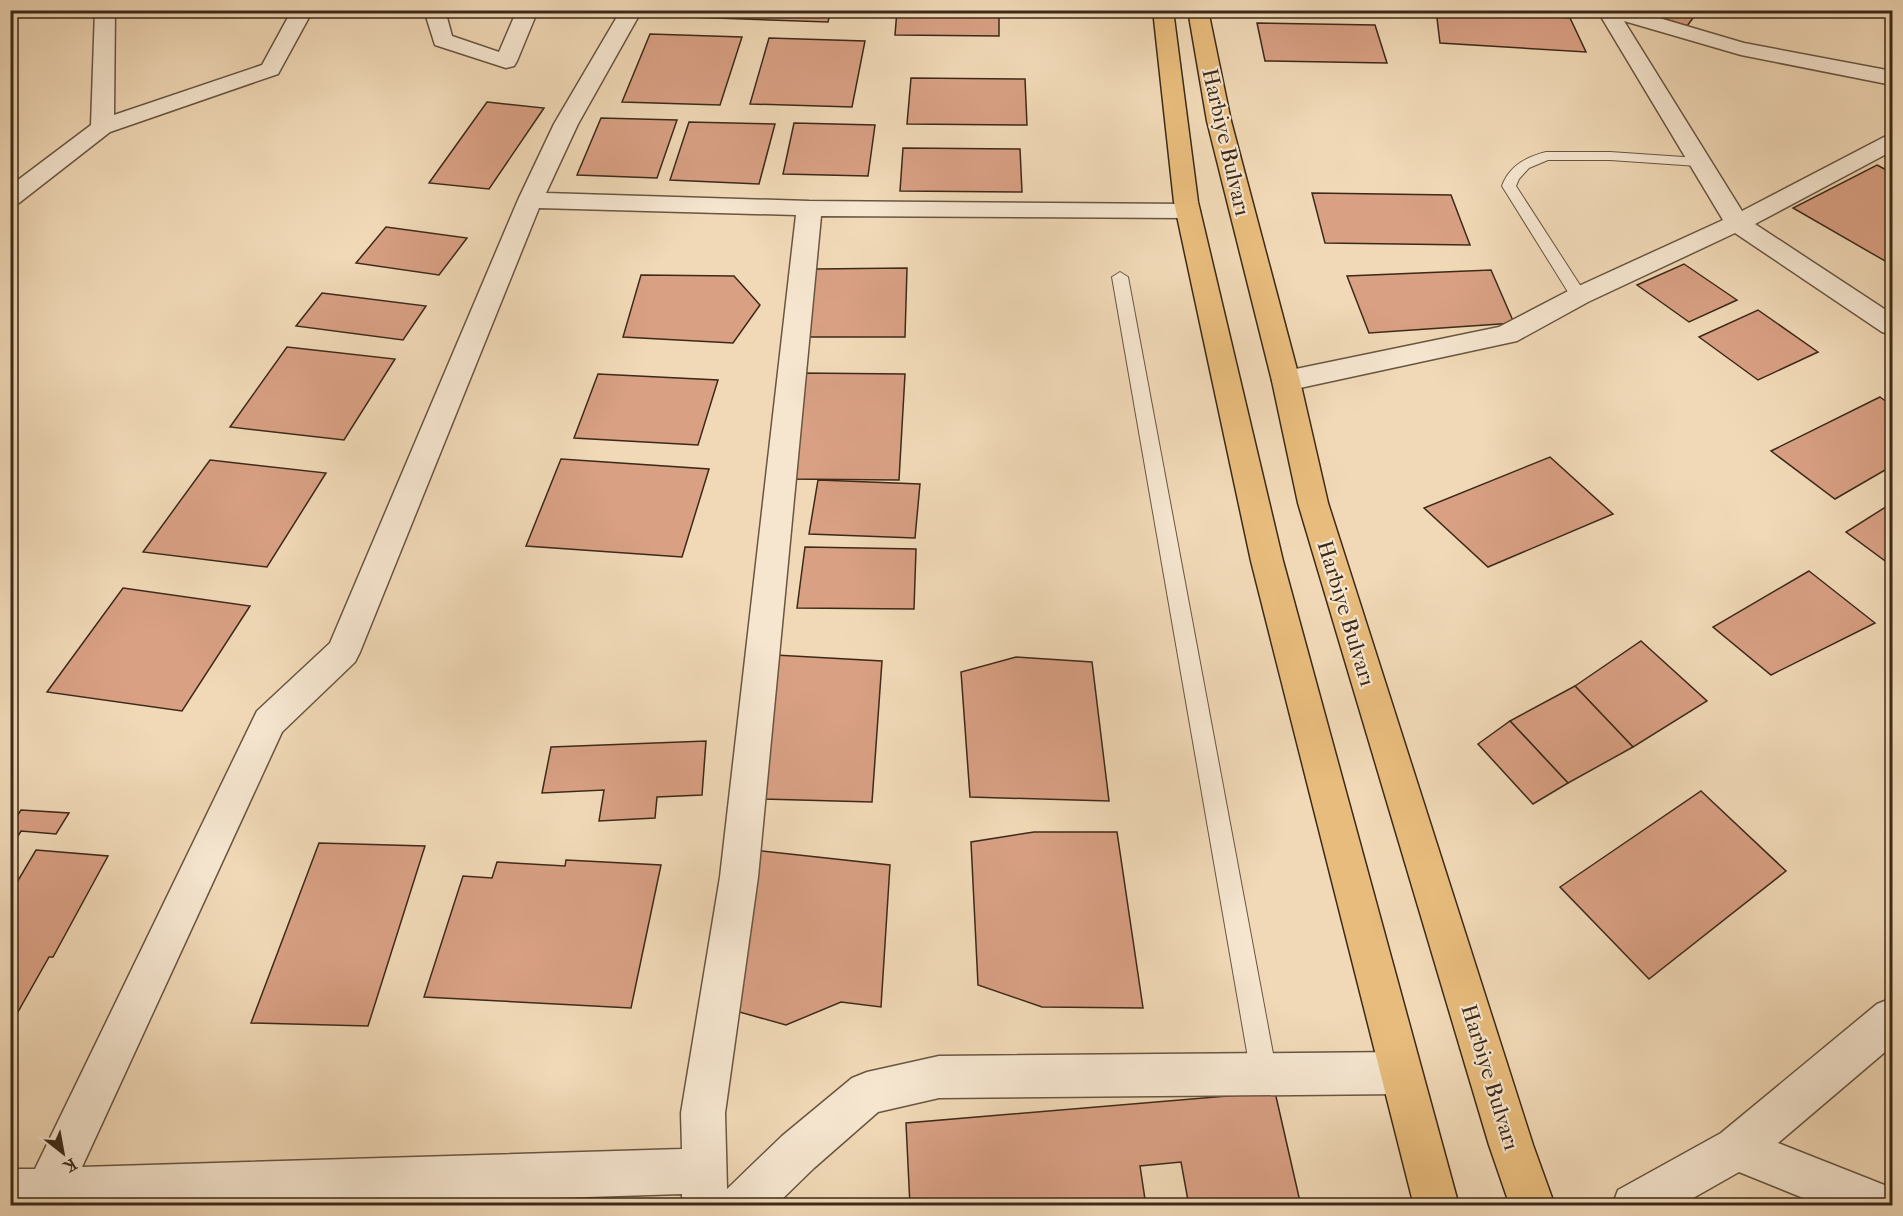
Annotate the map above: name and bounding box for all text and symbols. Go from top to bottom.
street label: Harbiye Bulvarı [1196,66,1256,219]
street label: Harbiye Bulvarı [1312,537,1381,690]
street label: Harbiye Bulvarı [1456,1001,1525,1154]
north arrow [33,1123,93,1183]
text: K [59,1154,80,1177]

